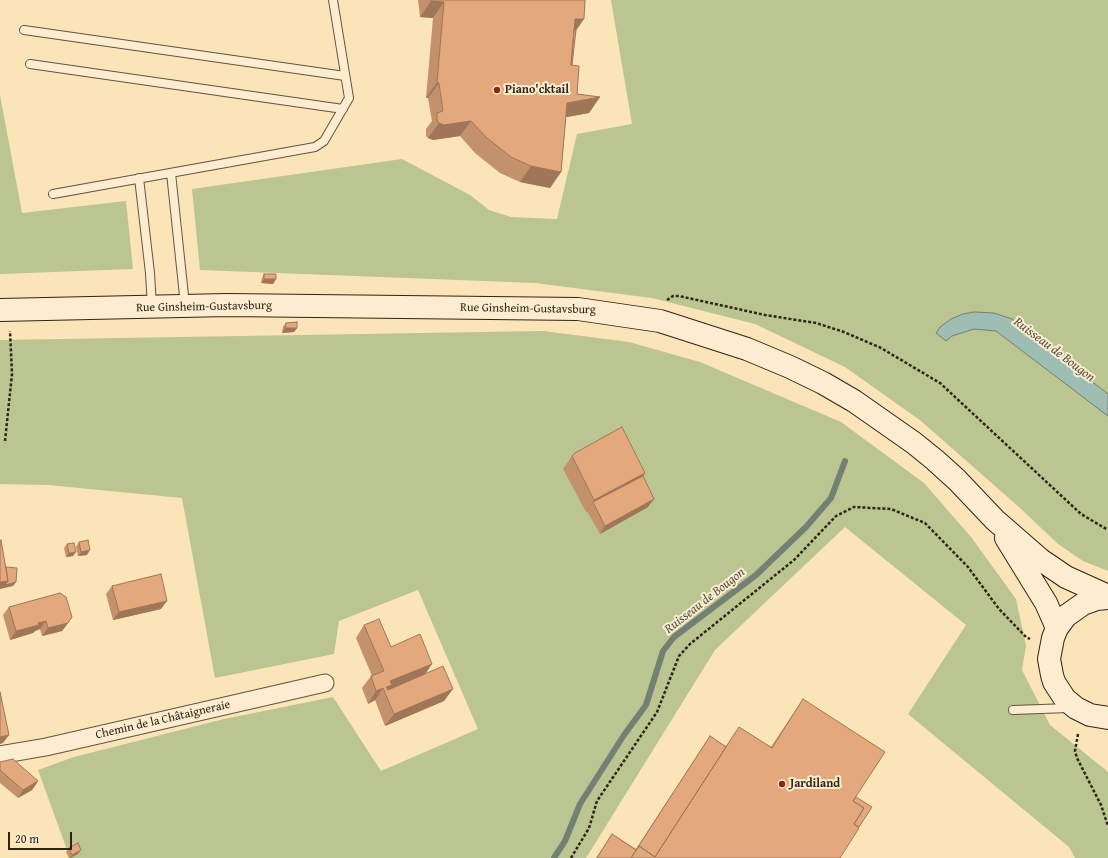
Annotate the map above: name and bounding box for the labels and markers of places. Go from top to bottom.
place label: Piano'cktail [505,83,569,97]
marker: Piano'cktail [492,85,502,95]
place label: Jardiland [790,777,840,791]
marker: Jardiland [777,779,787,789]

